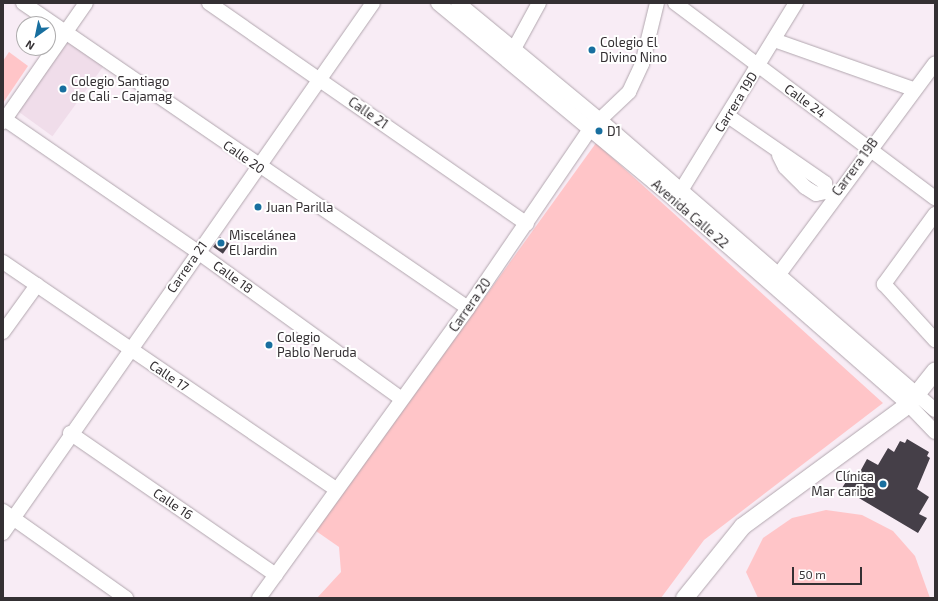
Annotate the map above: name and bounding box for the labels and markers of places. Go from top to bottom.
place label: Colegio El Divino Nino [600,35,667,66]
marker: Colegio El Divino Nino [587,45,597,55]
place label: Colegio Santiago de Cali - Cajamag [71,74,172,105]
marker: Colegio Santiago de Cali - Cajamag [58,84,68,94]
place label: D1 [607,123,621,139]
marker: D1 [594,126,604,136]
place label: Juan Parilla [266,199,333,215]
marker: Juan Parilla [253,202,263,212]
place label: Miscelánea El Jardin [229,228,296,259]
marker: Miscelánea El Jardin [216,238,226,248]
place label: Colegio Pablo Neruda [277,330,357,361]
marker: Colegio Pablo Neruda [264,340,274,350]
place label: Clínica Mar caribe [811,469,874,500]
marker: Clínica Mar caribe [877,478,889,490]

